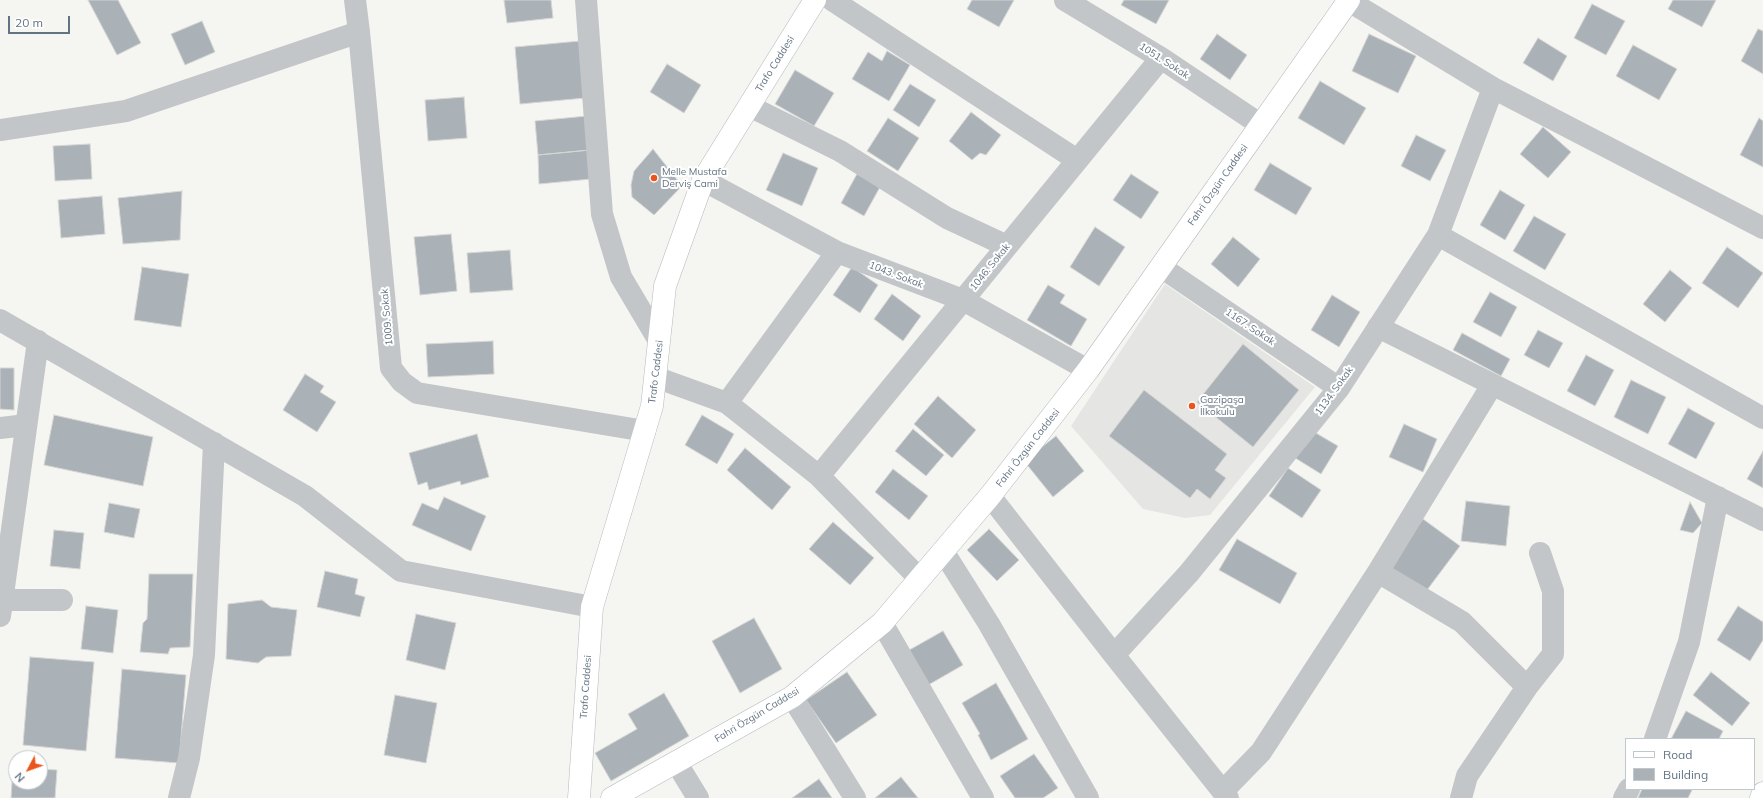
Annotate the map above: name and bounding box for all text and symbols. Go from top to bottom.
scale bar [10,8,72,34]
text: 20 m [15,15,43,30]
street label: Trafo Caddesi [753,34,797,94]
street label: 1051. Sokak [1137,40,1191,82]
street label: Fahri Özgün Caddesi [1185,142,1251,228]
place label: Melle Mustafa Derviş Cami [662,166,727,190]
marker: Melle Mustafa Derviş Cami [649,173,659,183]
street label: 1046. Sokak [967,241,1013,293]
street label: 1043. Sokak [867,259,925,291]
street label: 1009. Sokak [379,288,395,346]
street label: 1167. Sokak [1223,306,1277,348]
street label: Trafo Caddesi [646,340,666,404]
street label: 1134. Sokak [1312,364,1356,418]
place label: Gazipaşa İlkokulu [1200,394,1244,418]
marker: Gazipaşa İlkokulu [1187,401,1197,411]
street label: Fahri Özgün Caddesi [994,406,1062,490]
street label: Trafo Caddesi [578,655,594,719]
street label: Fahri Özgün Caddesi [713,685,801,745]
legend [1625,738,1755,790]
text: Road [1663,747,1692,762]
north arrow [8,750,48,790]
text: Building [1663,767,1708,782]
text: N [12,769,28,785]

